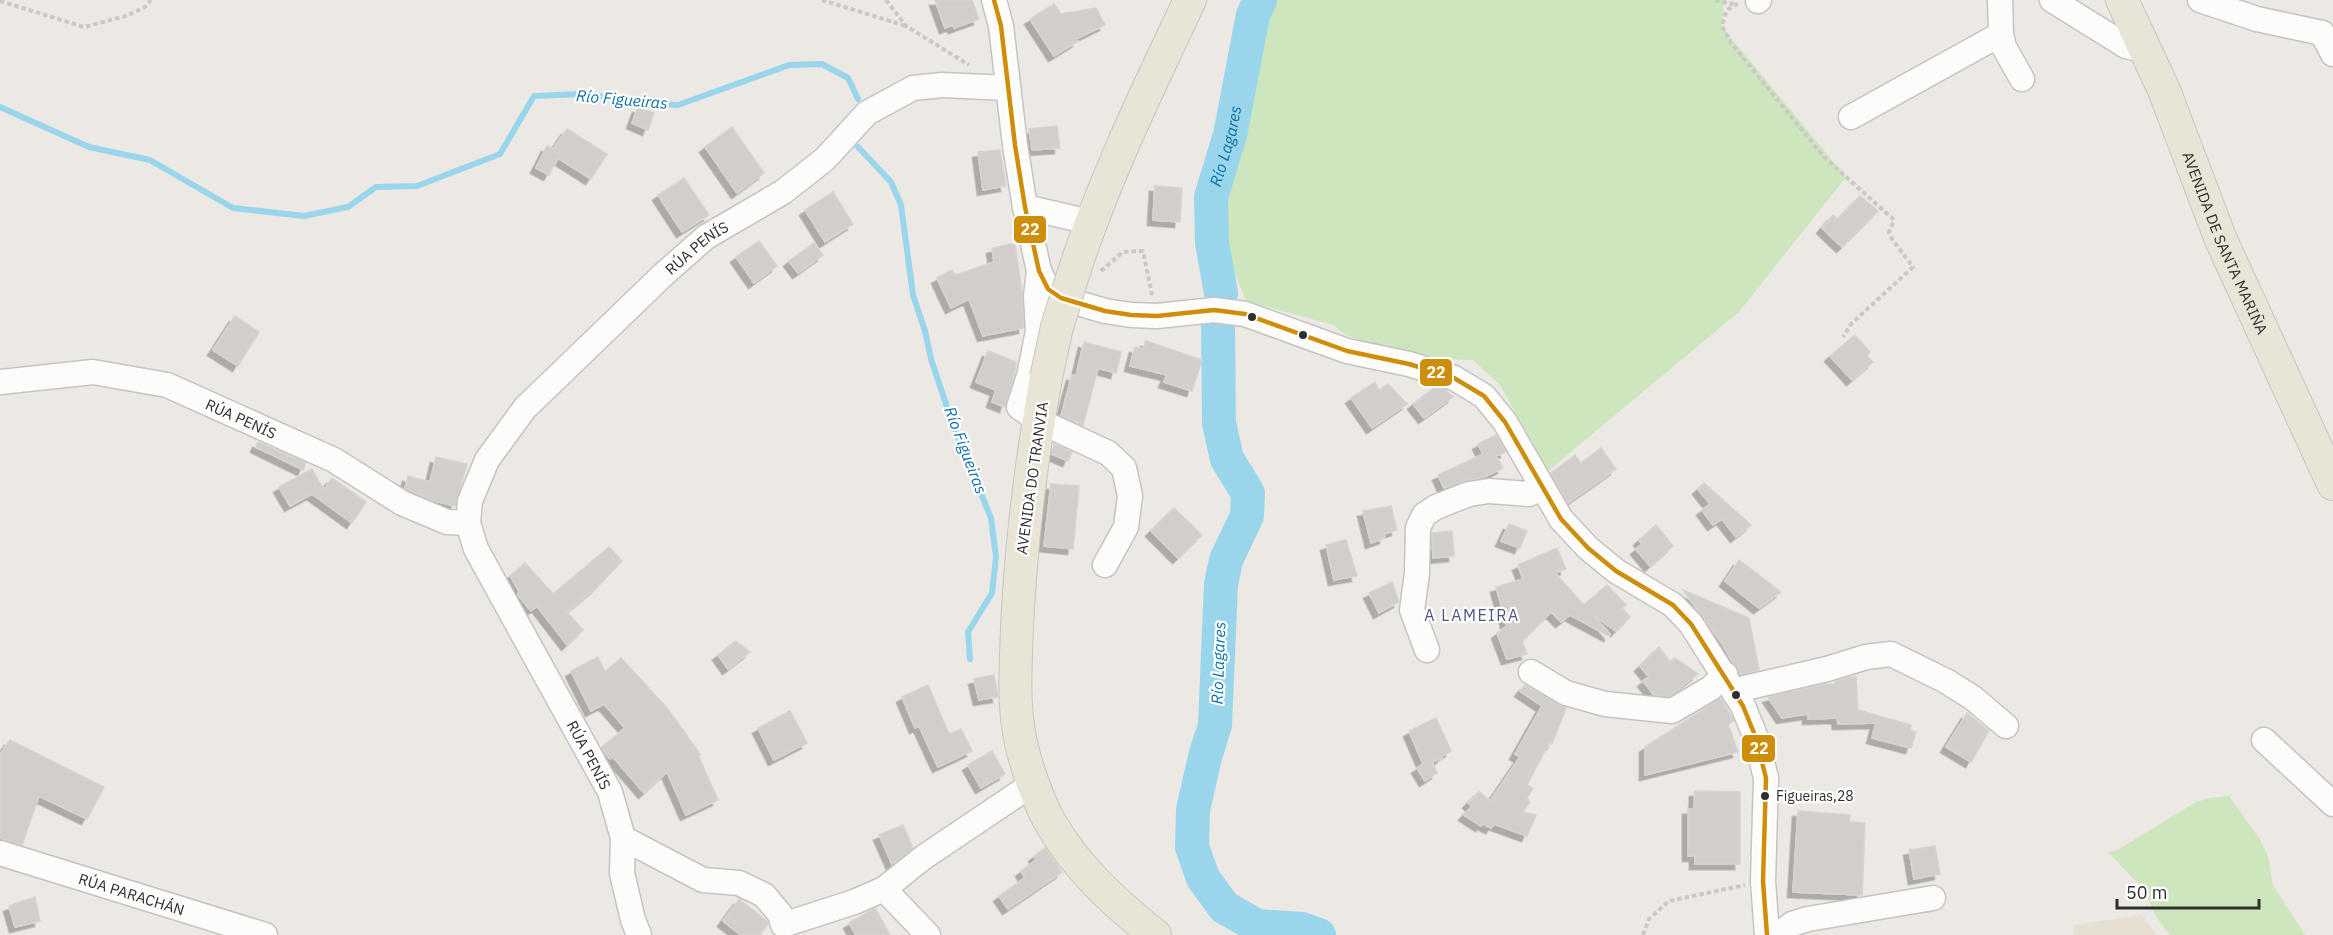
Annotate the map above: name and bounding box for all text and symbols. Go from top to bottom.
water label: Río Figueiras [575,85,669,113]
water label: Río Lagares [1205,104,1245,189]
street label: AVENIDA DE SANTA MARIÑA [2179,149,2273,337]
line badge: 22 [1013,215,1047,244]
street label: RÚA PENÍS [661,217,732,278]
text: 22 [1020,219,1040,239]
unlabelled marker [1246,311,1258,323]
unlabelled marker [1297,329,1309,341]
line badge: 22 [1419,358,1453,387]
text: 22 [1426,362,1446,382]
street label: RÚA PENÍS [203,394,280,443]
street label: AVENIDA DO TRANVIA [1012,400,1052,556]
water label: Río Figueiras [940,404,992,496]
district label: A LAMEIRA [1424,605,1520,625]
water label: Río Lagares [1207,621,1229,705]
unlabelled marker [1730,689,1742,701]
street label: RÚA PENÍS [563,717,615,793]
line badge: 22 [1741,734,1776,763]
text: 22 [1749,738,1769,758]
place label: Figueiras,28 [1776,787,1854,805]
marker: Figueiras,28 [1759,790,1771,802]
street label: RÚA PARACHÁN [77,868,187,919]
scale bar [2117,872,2260,910]
text: 50 m [2126,881,2168,904]

